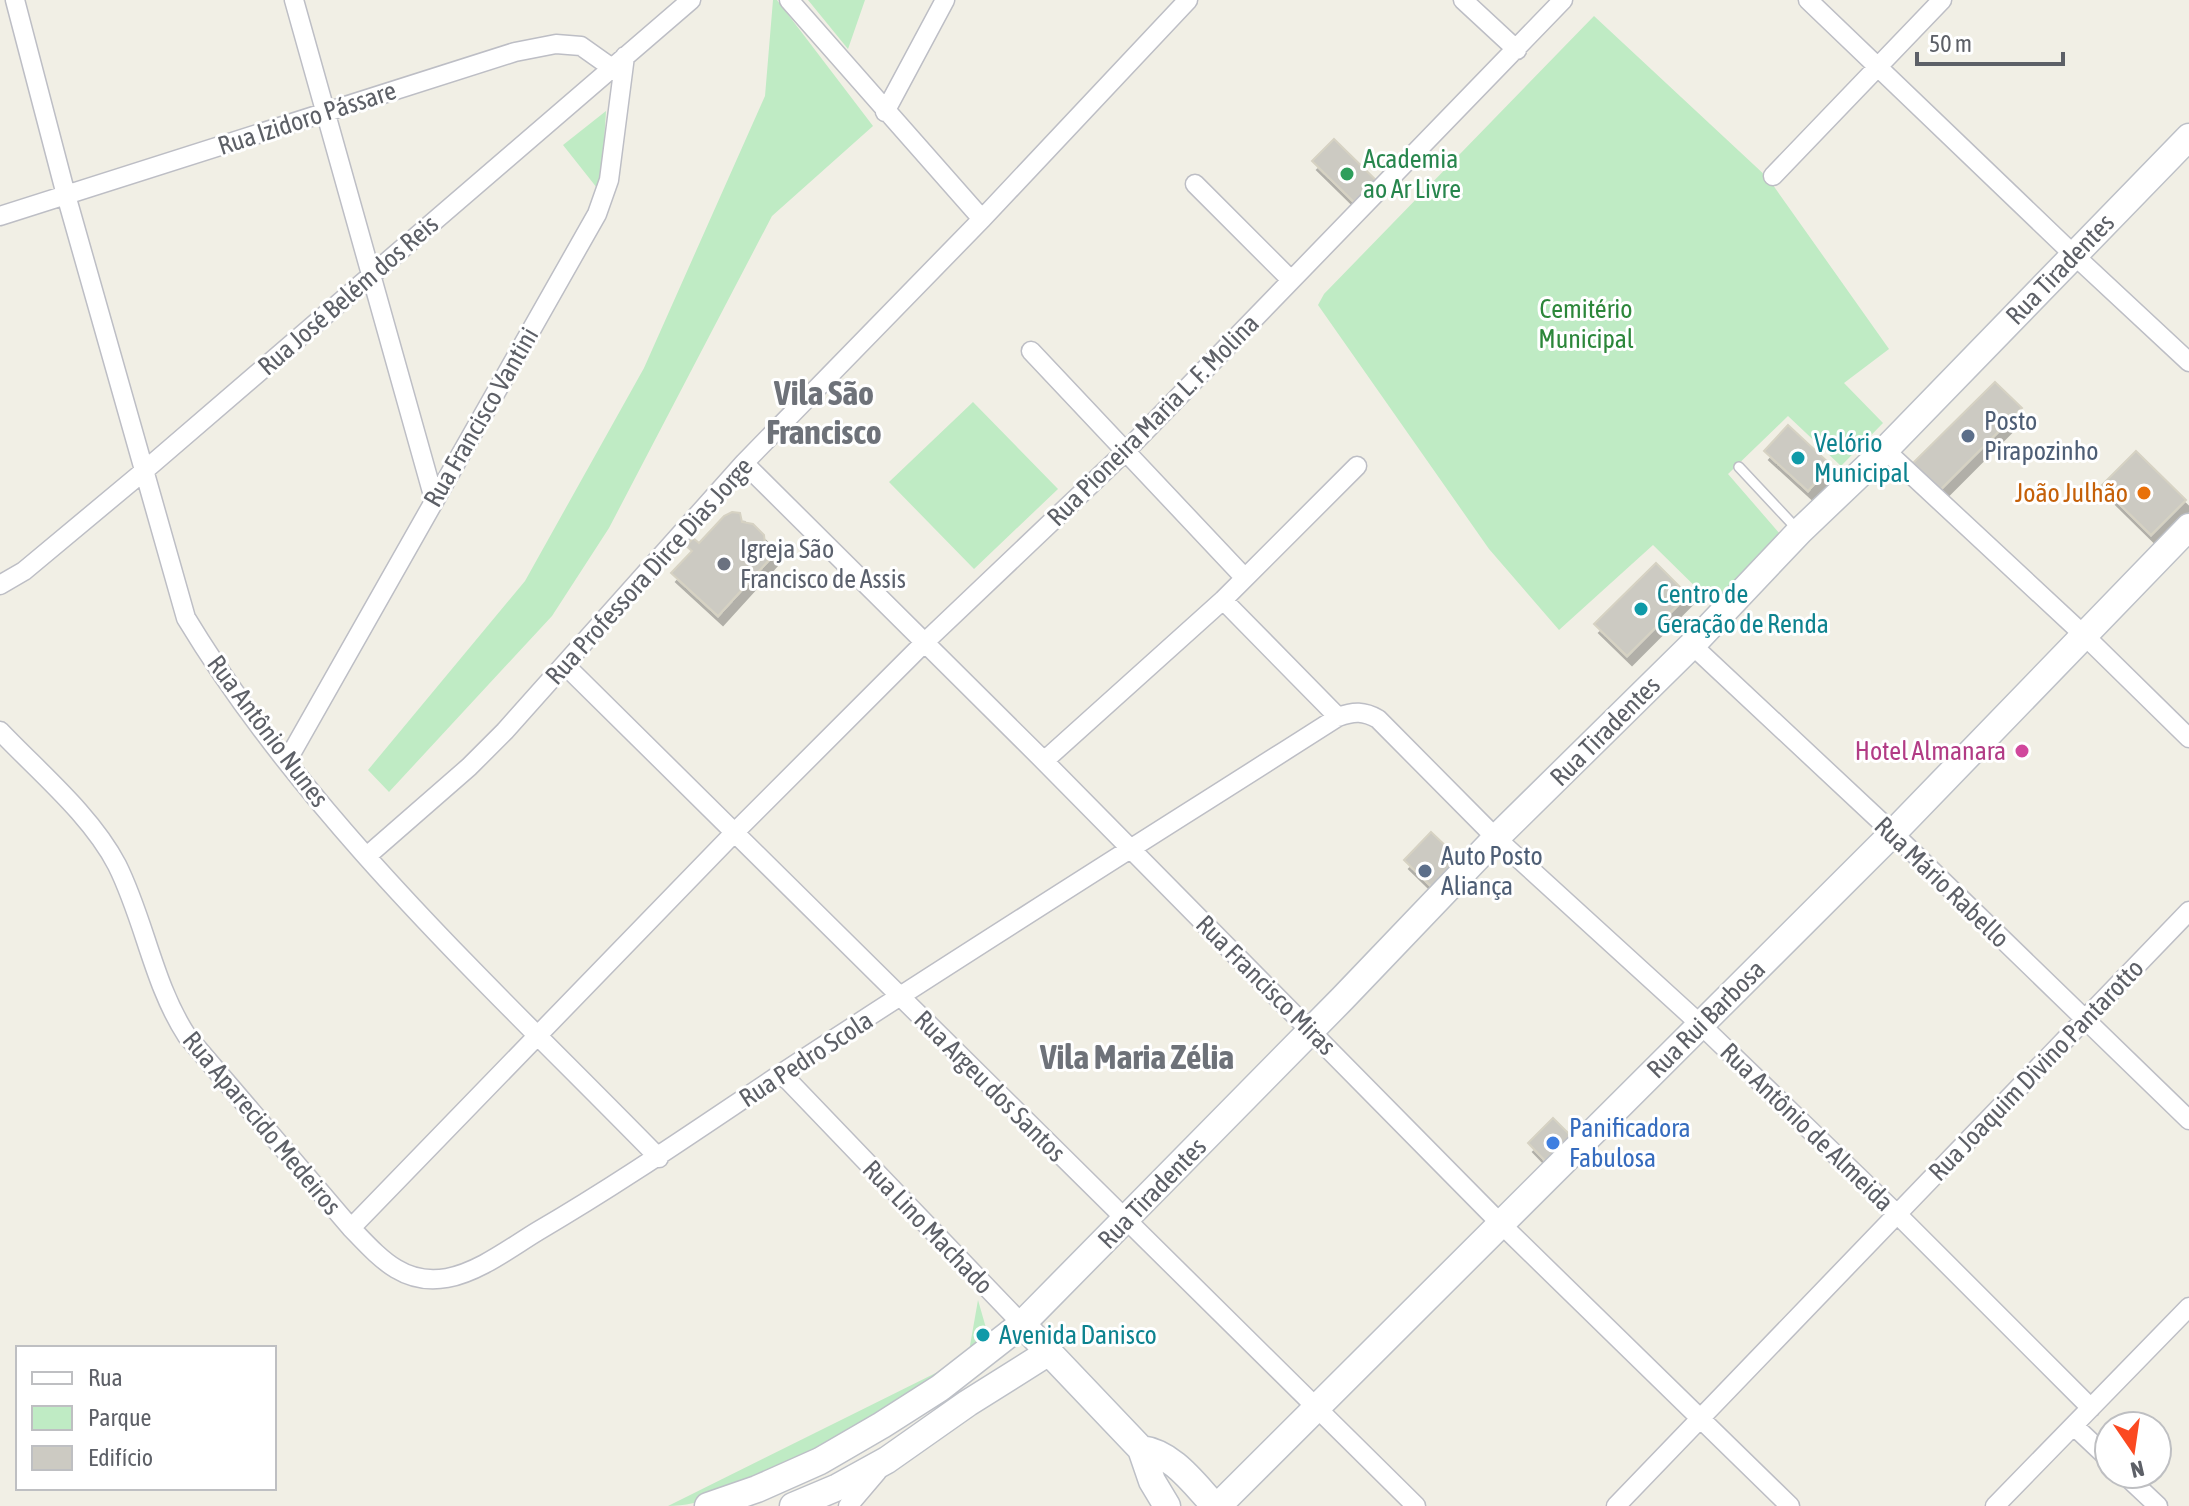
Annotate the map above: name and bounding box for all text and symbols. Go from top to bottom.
scale bar [1917,16,2063,66]
text: 50 m [1929,30,1972,57]
street label: Rua Izidoro Pássare [214,75,400,161]
place label: Academia ao Ar Livre [1363,144,1461,204]
marker: Academia ao Ar Livre [1338,165,1356,183]
street label: Rua Tiradentes [2000,207,2120,331]
street label: Rua José Belém dos Reis [252,209,444,381]
park label: Cemitério Municipal [1538,294,1634,354]
street label: Rua Pioneira Maria L. F. Molina [1041,308,1265,532]
street label: Rua Francisco Vantini [418,322,544,512]
district label: Vila São Francisco [766,373,882,451]
place label: Posto Pirapozinho [1984,406,2099,466]
marker: Posto Pirapozinho [1959,427,1977,445]
place label: Velório Municipal [1814,428,1910,488]
marker: Velório Municipal [1789,449,1807,467]
street label: Rua Professora Dirce Dias Jorge [539,451,759,691]
place label: João Julhão [2015,478,2128,508]
marker: João Julhão [2135,484,2153,502]
place label: Igreja São Francisco de Assis [740,534,906,594]
marker: Igreja São Francisco de Assis [715,555,733,573]
place label: Centro de Geração de Renda [1657,579,1829,639]
marker: Centro de Geração de Renda [1632,600,1650,618]
street label: Rua Antônio Nunes [201,649,335,813]
street label: Rua Tiradentes [1544,670,1666,792]
place label: Hotel Almanara [1855,736,2006,766]
marker: Hotel Almanara [2013,742,2031,760]
street label: Rua Mário Rabello [1869,810,2015,954]
place label: Auto Posto Aliança [1441,841,1543,901]
marker: Auto Posto Aliança [1416,862,1434,880]
street label: Rua Francisco Miras [1190,909,1342,1061]
street label: Rua Joaquim Divino Pantarotto [1922,953,2150,1187]
street label: Rua Rui Barbosa [1641,954,1771,1084]
street label: Rua Argeu dos Santos [908,1004,1072,1168]
street label: Rua Pedro Scola [734,1005,878,1113]
street label: Rua Aparecido Medeiros [177,1025,347,1221]
district label: Vila Maria Zélia [1039,1037,1234,1076]
street label: Rua Antônio de Almeida [1714,1037,1900,1217]
place label: Panificadora Fabulosa [1569,1113,1691,1173]
street label: Rua Tiradentes [1092,1131,1212,1255]
marker: Panificadora Fabulosa [1544,1134,1562,1152]
street label: Rua Lino Machado [857,1154,999,1300]
place label: Avenida Danisco [999,1320,1157,1350]
marker: Avenida Danisco [974,1326,992,1344]
legend [16,1346,276,1490]
text: Rua [88,1364,123,1391]
text: Parque [88,1404,151,1431]
north arrow [2093,1410,2173,1490]
text: Edifício [88,1444,153,1471]
text: N [2128,1455,2147,1484]

